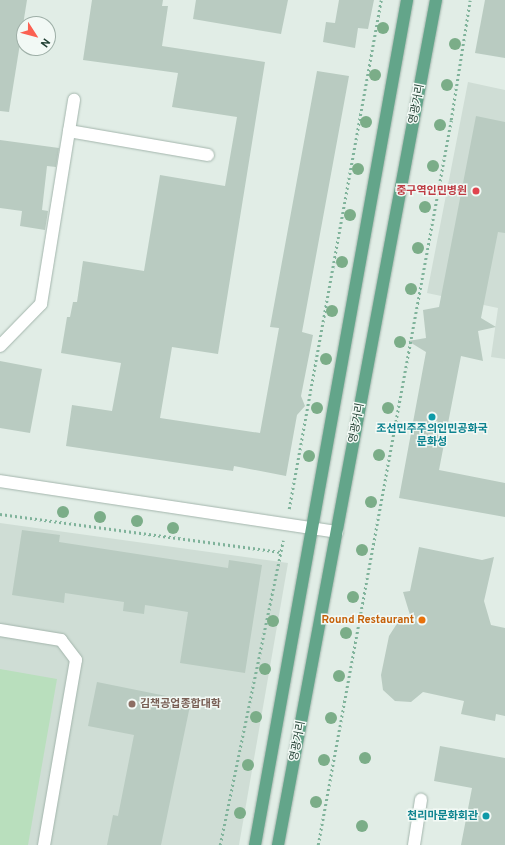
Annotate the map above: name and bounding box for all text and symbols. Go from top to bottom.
north arrow [16,16,56,56]
text: N [37,35,53,50]
street label: 영광거리 [407,83,427,125]
place label: 중구역인민병원 [396,184,467,198]
marker: 중구역인민병원 [470,185,482,197]
street label: 영광거리 [347,402,367,444]
marker: 조선민주주의인민공화국 문화성 [427,412,437,422]
place label: 조선민주주의인민공화국 문화성 [376,423,488,449]
place label: Round Restaurant [322,613,414,627]
marker: Round Restaurant [417,615,427,625]
place label: 김책공업종합대학 [140,697,221,711]
marker: 김책공업종합대학 [127,699,137,709]
street label: 영광거리 [288,720,308,762]
place label: 천리마문화회관 [407,809,478,823]
marker: 천리마문화회관 [481,811,491,821]

